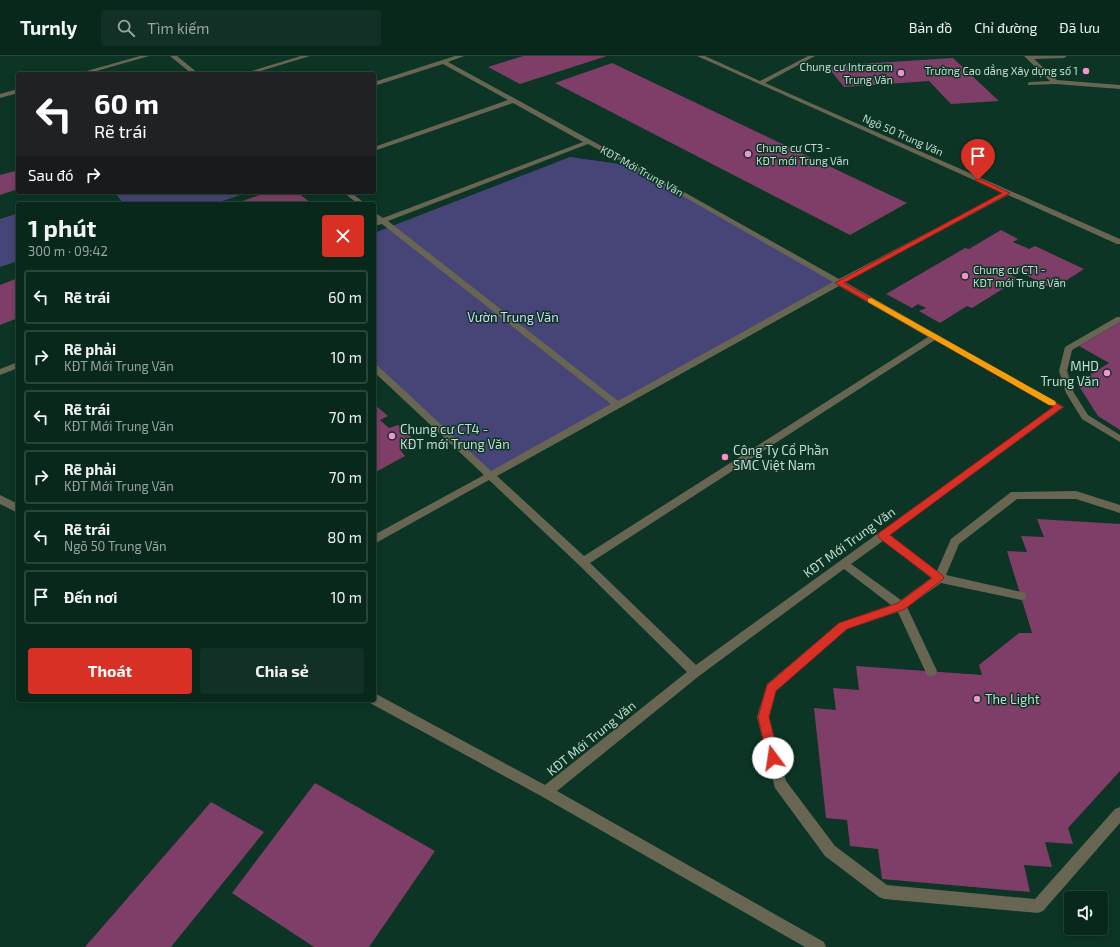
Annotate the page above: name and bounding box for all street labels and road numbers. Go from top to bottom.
street label: Ngõ 50 Trung Văn [861,111,946,158]
street label: KĐT Mới Trung Văn [598,142,686,199]
street label: KĐT Mới Trung Văn [800,503,898,581]
street label: KĐT Mới Trung Văn [543,697,639,779]

